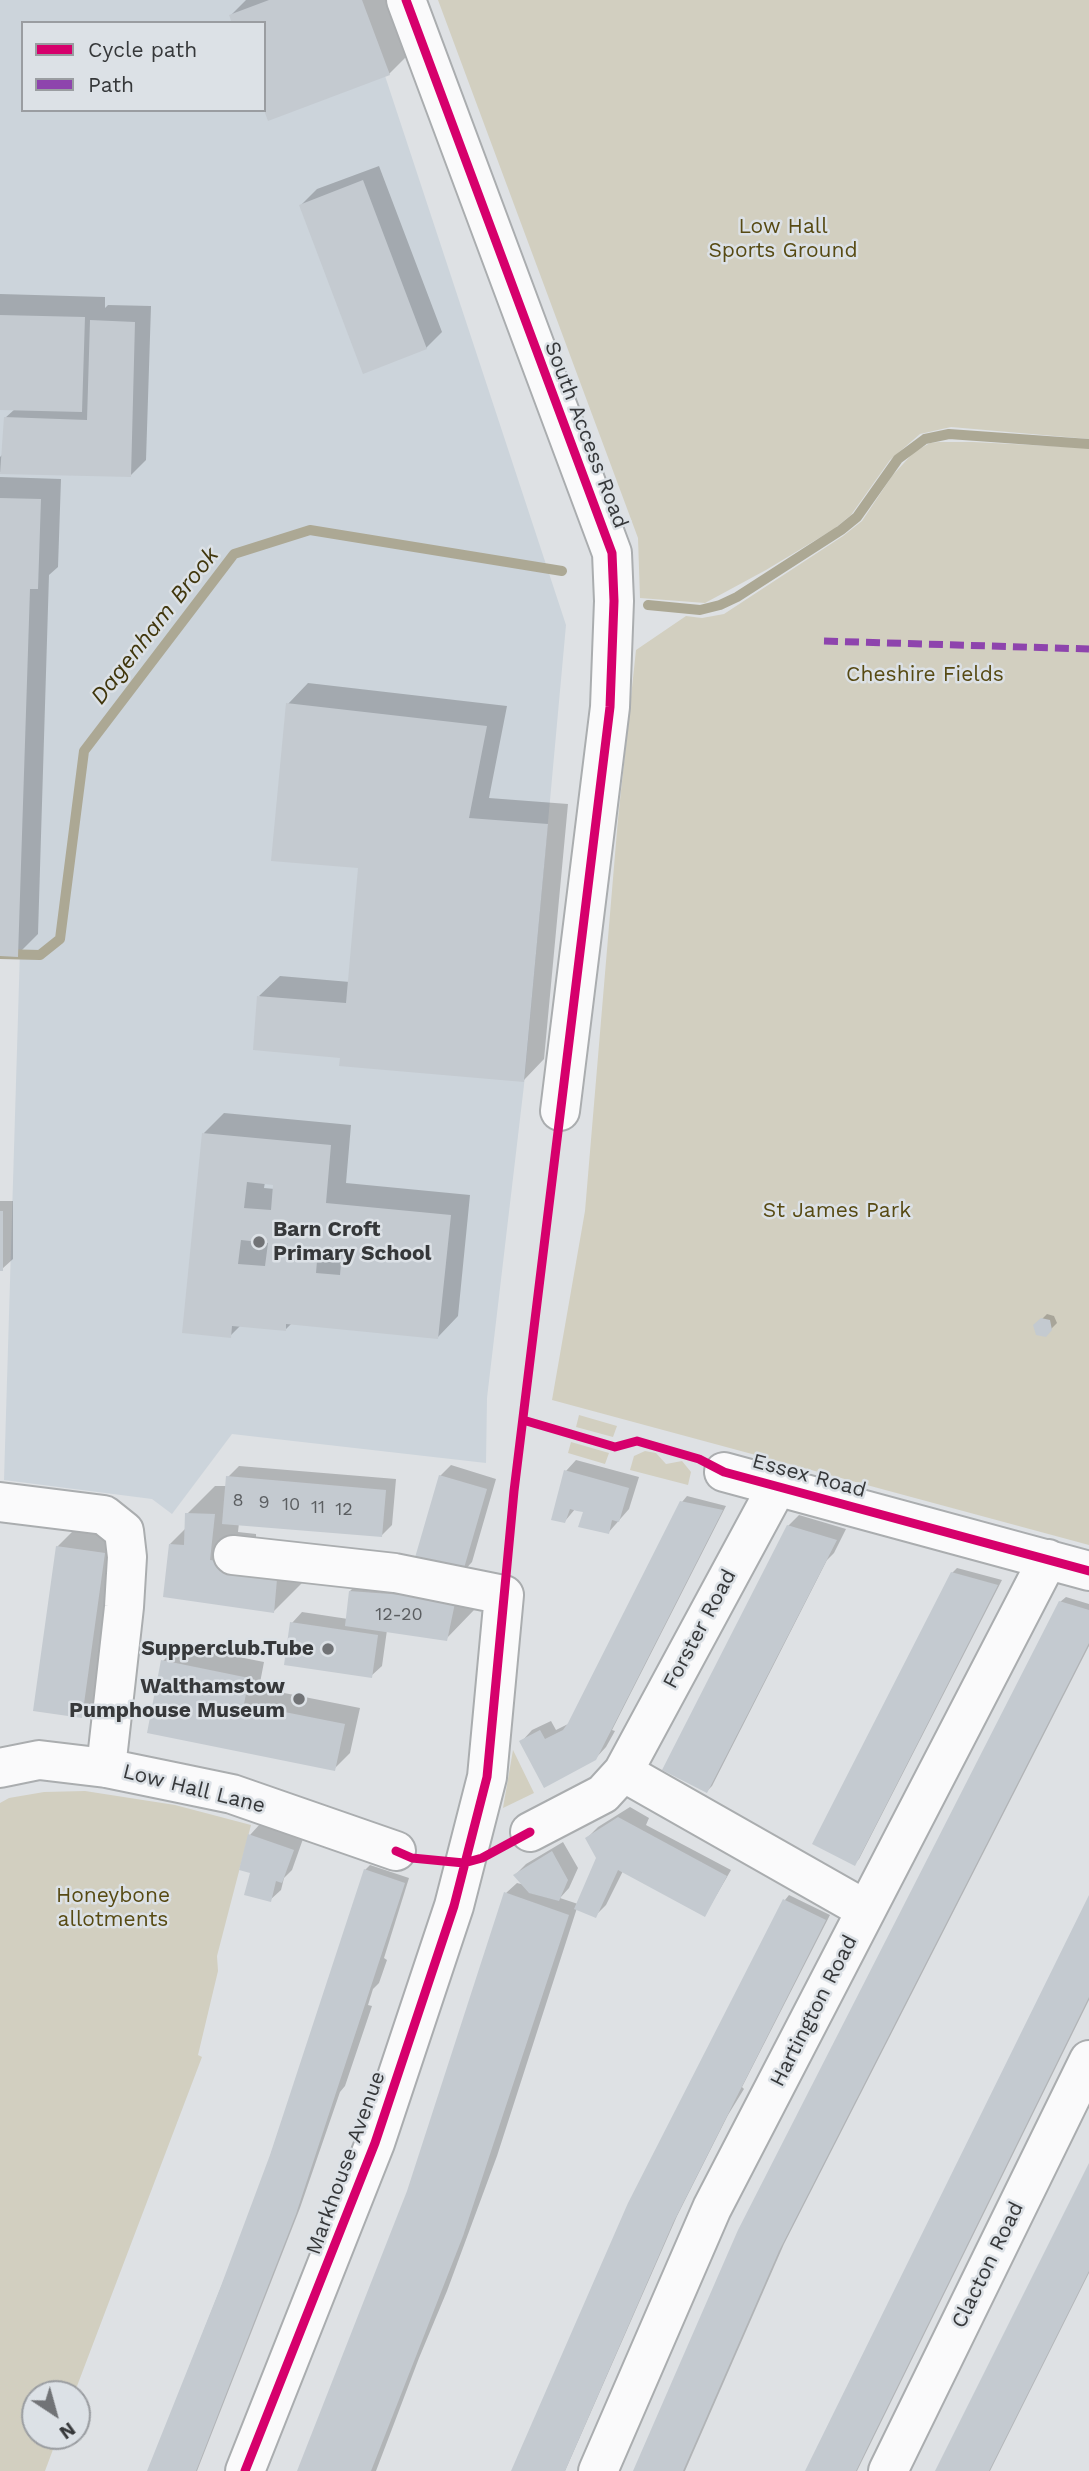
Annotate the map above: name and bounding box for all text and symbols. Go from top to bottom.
legend [21,21,266,112]
text: Cycle path [88,37,197,62]
text: Path [88,72,134,97]
park label: Low Hall Sports Ground [708,214,858,264]
street label: South Access Road [539,338,633,532]
water label: Dagenham Brook [85,542,225,710]
park label: Cheshire Fields [846,662,1004,688]
park label: St James Park [763,1198,911,1224]
place label: Barn Croft Primary School [273,1217,431,1267]
marker: Barn Croft Primary School [251,1234,267,1250]
street label: Essex Road [749,1449,869,1503]
house number: 8 [232,1490,244,1512]
house number: 9 [258,1492,270,1514]
house number: 10 [282,1494,300,1516]
house number: 11 [311,1497,325,1519]
house number: 12 [335,1499,353,1521]
street label: Forster Road [658,1565,742,1693]
house number: 12-20 [375,1604,423,1626]
place label: Supperclub.Tube [141,1636,314,1662]
marker: Supperclub.Tube [320,1641,336,1657]
place label: Walthamstow Pumphouse Museum [69,1674,285,1724]
marker: Walthamstow Pumphouse Museum [291,1691,307,1707]
street label: Low Hall Lane [120,1759,268,1819]
park label: Honeybone allotments [56,1883,170,1933]
street label: Hartington Road [765,1931,863,2091]
street label: Markhouse Avenue [301,2068,391,2258]
street label: Clacton Road [947,2198,1029,2332]
north arrow [21,2380,91,2450]
text: N [55,2417,80,2444]

